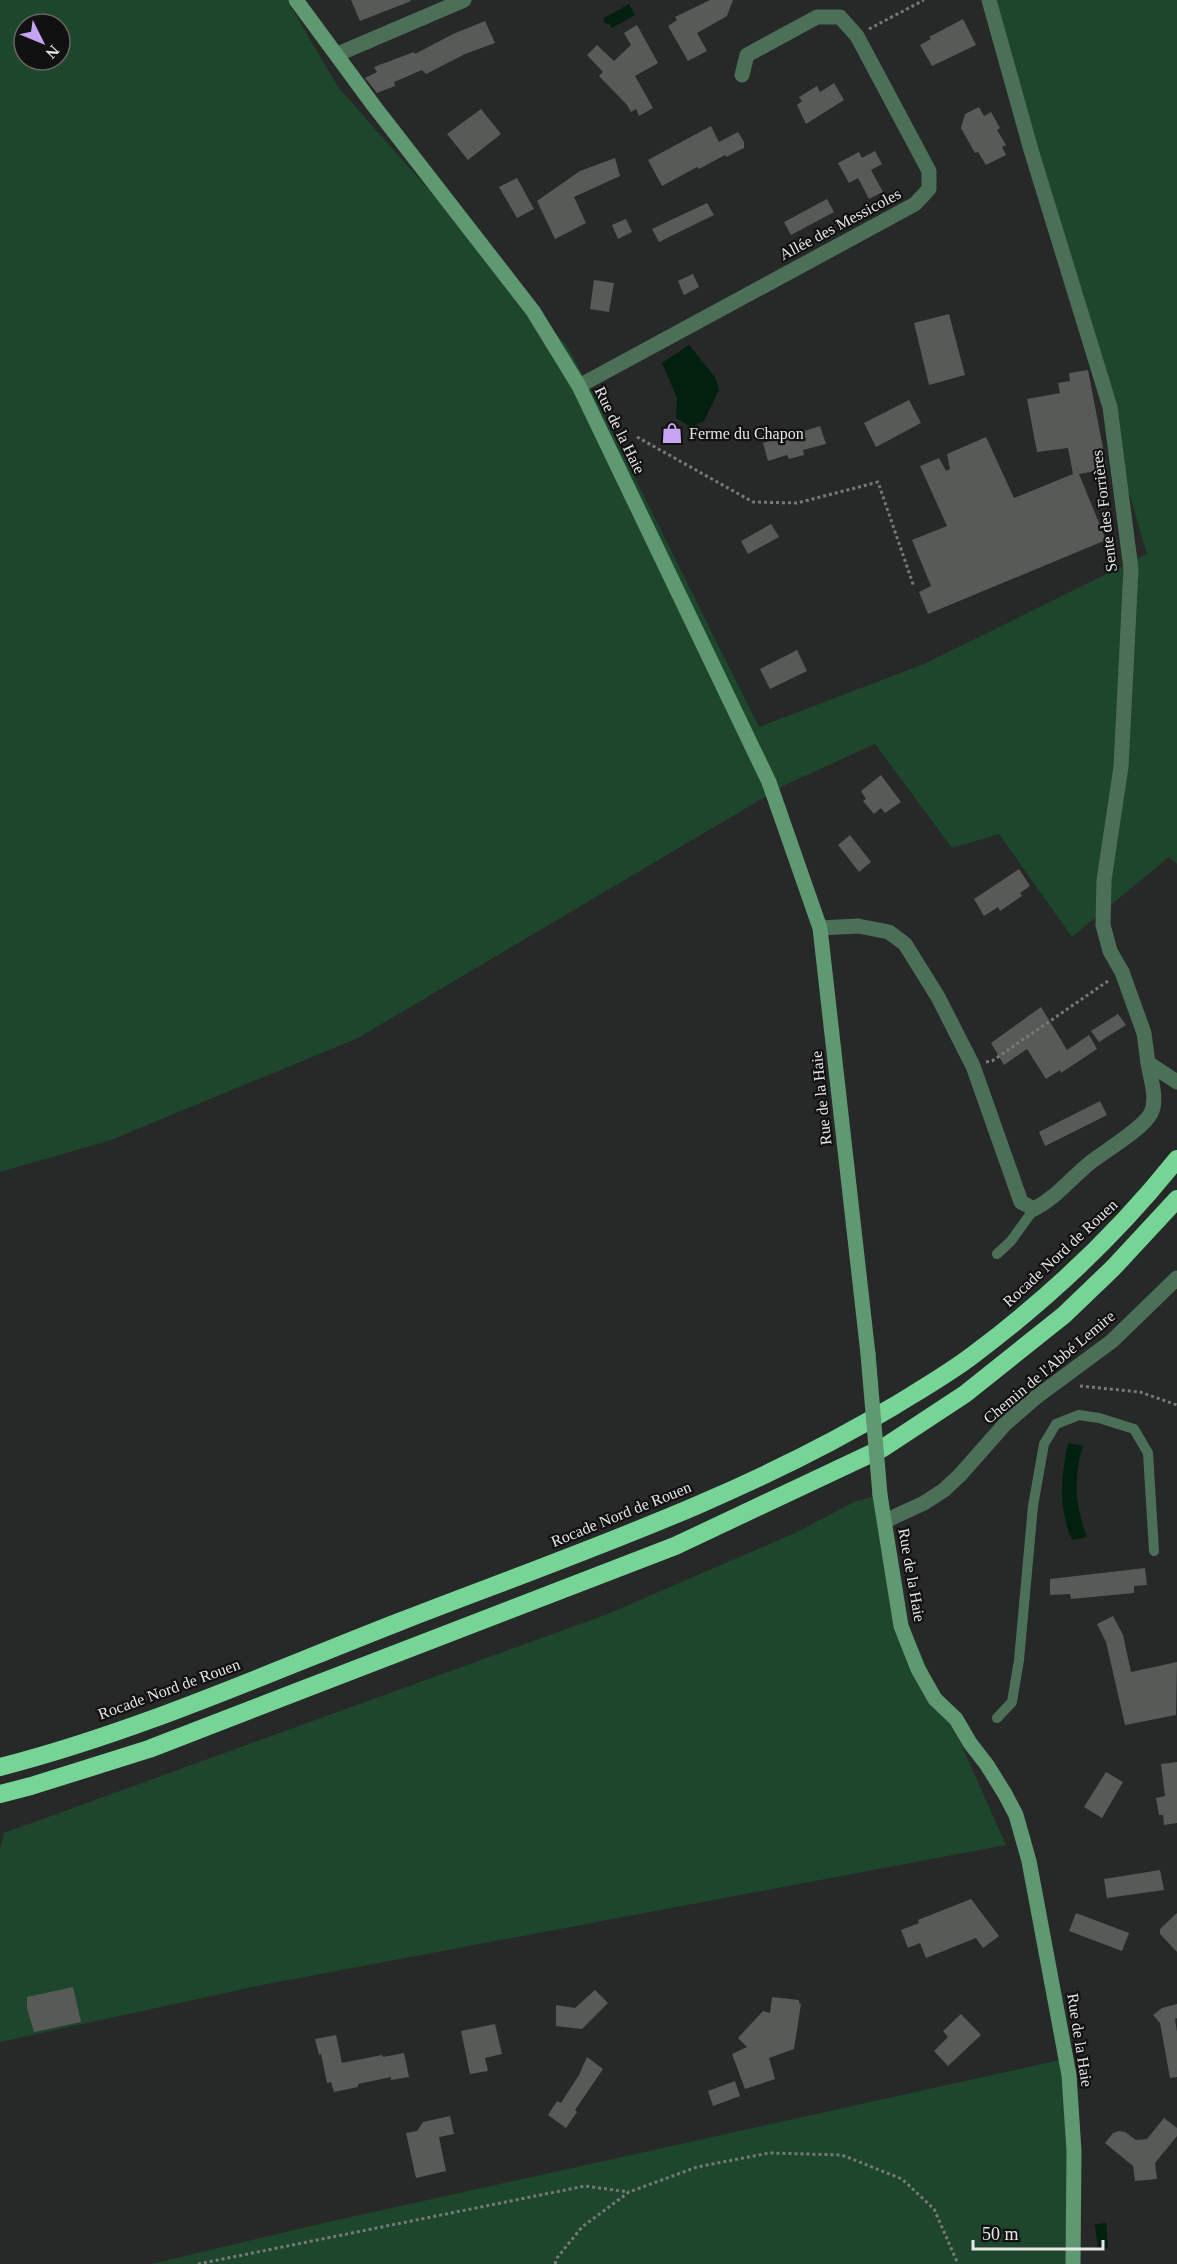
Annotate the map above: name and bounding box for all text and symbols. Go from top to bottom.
north arrow [12,12,72,72]
text: N [42,42,63,62]
street label: Allée des Messicoles [776,185,904,263]
street label: Rue de la Haie [592,384,648,476]
shop icon: Ferme du Chapon [660,421,684,445]
place label: Ferme du Chapon [689,425,804,443]
street label: Sente des Forrières [1088,449,1120,573]
street label: Rue de la Haie [808,1050,834,1146]
street label: Rocade Nord de Rouen [999,1196,1121,1310]
street label: Chemin de l'Abbé Lemire [980,1307,1118,1427]
street label: Rocade Nord de Rouen [548,1478,694,1550]
street label: Rue de la Haie [895,1527,929,1623]
street label: Rocade Nord de Rouen [96,1655,242,1723]
street label: Rue de la Haie [1064,1992,1096,2088]
scale bar [973,2213,1104,2251]
text: 50 m [982,2224,1019,2244]

